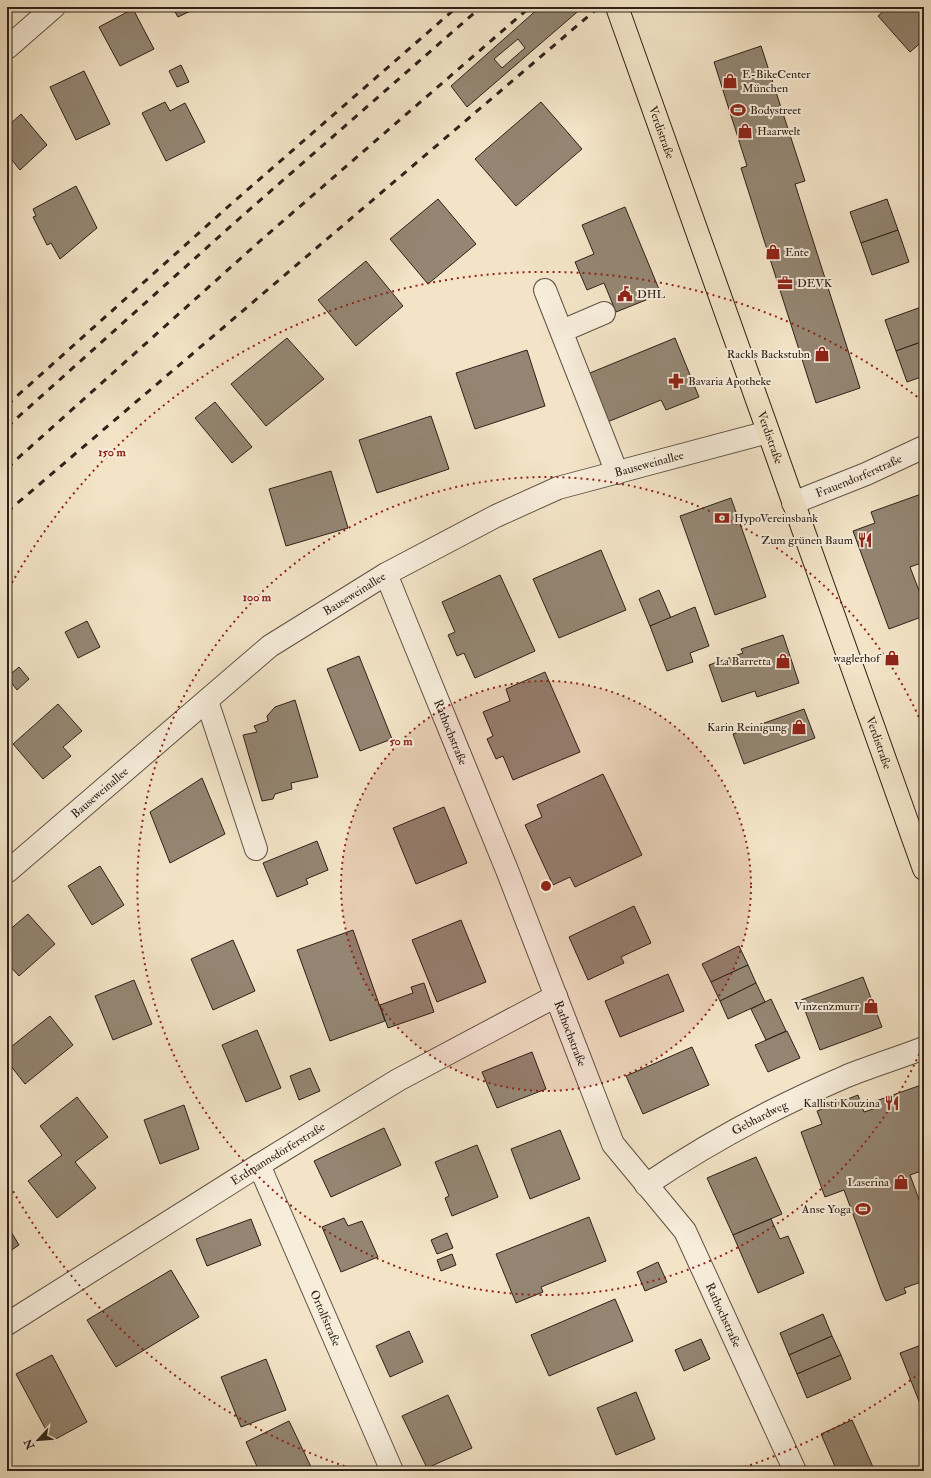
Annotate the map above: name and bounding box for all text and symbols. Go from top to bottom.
place label: E-BikeCenter München [742,67,811,96]
shop icon: E-BikeCenter München [721,72,739,90]
sports icon: Bodystreet [729,101,747,119]
place label: Bodystreet [750,103,801,118]
street label: Verdistraße [645,104,677,161]
shop icon: Haarwelt [736,122,754,140]
place label: Haarwelt [757,124,800,139]
shop icon: Ente [764,243,782,261]
place label: Ente [785,245,809,260]
office icon: DEVK [776,274,794,292]
place label: DEVK [797,276,833,291]
public building icon: DHL [616,285,634,303]
place label: DHL [637,287,666,302]
shop icon: Rackls Backstubn [813,345,831,363]
place label: Rackls Backstubn [727,347,810,362]
pharmacy icon: Bavaria Apotheke [667,372,685,390]
place label: Bavaria Apotheke [688,374,771,389]
street label: Verdistraße [754,409,786,466]
text: 150 m [98,445,126,460]
street label: Bauseweinallee [613,448,686,481]
street label: Frauendorferstraße [813,451,904,501]
bank icon: HypoVereinsbank [713,509,731,527]
place label: HypoVereinsbank [734,511,818,526]
restaurant icon: Zum grünen Baum [856,531,874,549]
place label: Zum grünen Baum [761,533,854,548]
street label: Bauseweinallee [320,569,389,619]
text: 100 m [243,590,272,605]
shop icon: waglerhof [883,649,901,667]
place label: waglerhof [833,651,882,666]
shop icon: La Barretta [774,652,792,670]
place label: La Barretta [715,654,772,669]
street label: Rathochstraße [430,697,470,768]
street label: Verdistraße [862,714,895,771]
shop icon: Karin Reinigung [790,718,808,736]
place label: Karin Reinigung [707,720,788,735]
text: 50 m [389,734,413,749]
street label: Bauseweinallee [68,764,132,822]
centre of rings [539,879,553,893]
shop icon: Vinzenzmurr [862,997,880,1015]
street label: Rathochstraße [550,998,589,1069]
place label: Vinzenzmurr [794,999,860,1014]
restaurant icon: Kallisti Kouzina [883,1094,901,1112]
place label: Kallisti Kouzina [803,1096,881,1111]
street label: Gebhardweg [729,1097,791,1139]
street label: Erdmannsdörferstraße [228,1119,328,1189]
shop icon: Laserina [892,1173,910,1191]
place label: Laserina [847,1175,890,1190]
sports icon: Anse Yoga [854,1200,872,1218]
place label: Anse Yoga [801,1202,852,1217]
street label: Rathochstraße [702,1281,744,1350]
street label: Ortolfstraße [306,1288,344,1349]
north arrow [18,1420,58,1460]
text: N [21,1436,38,1452]

